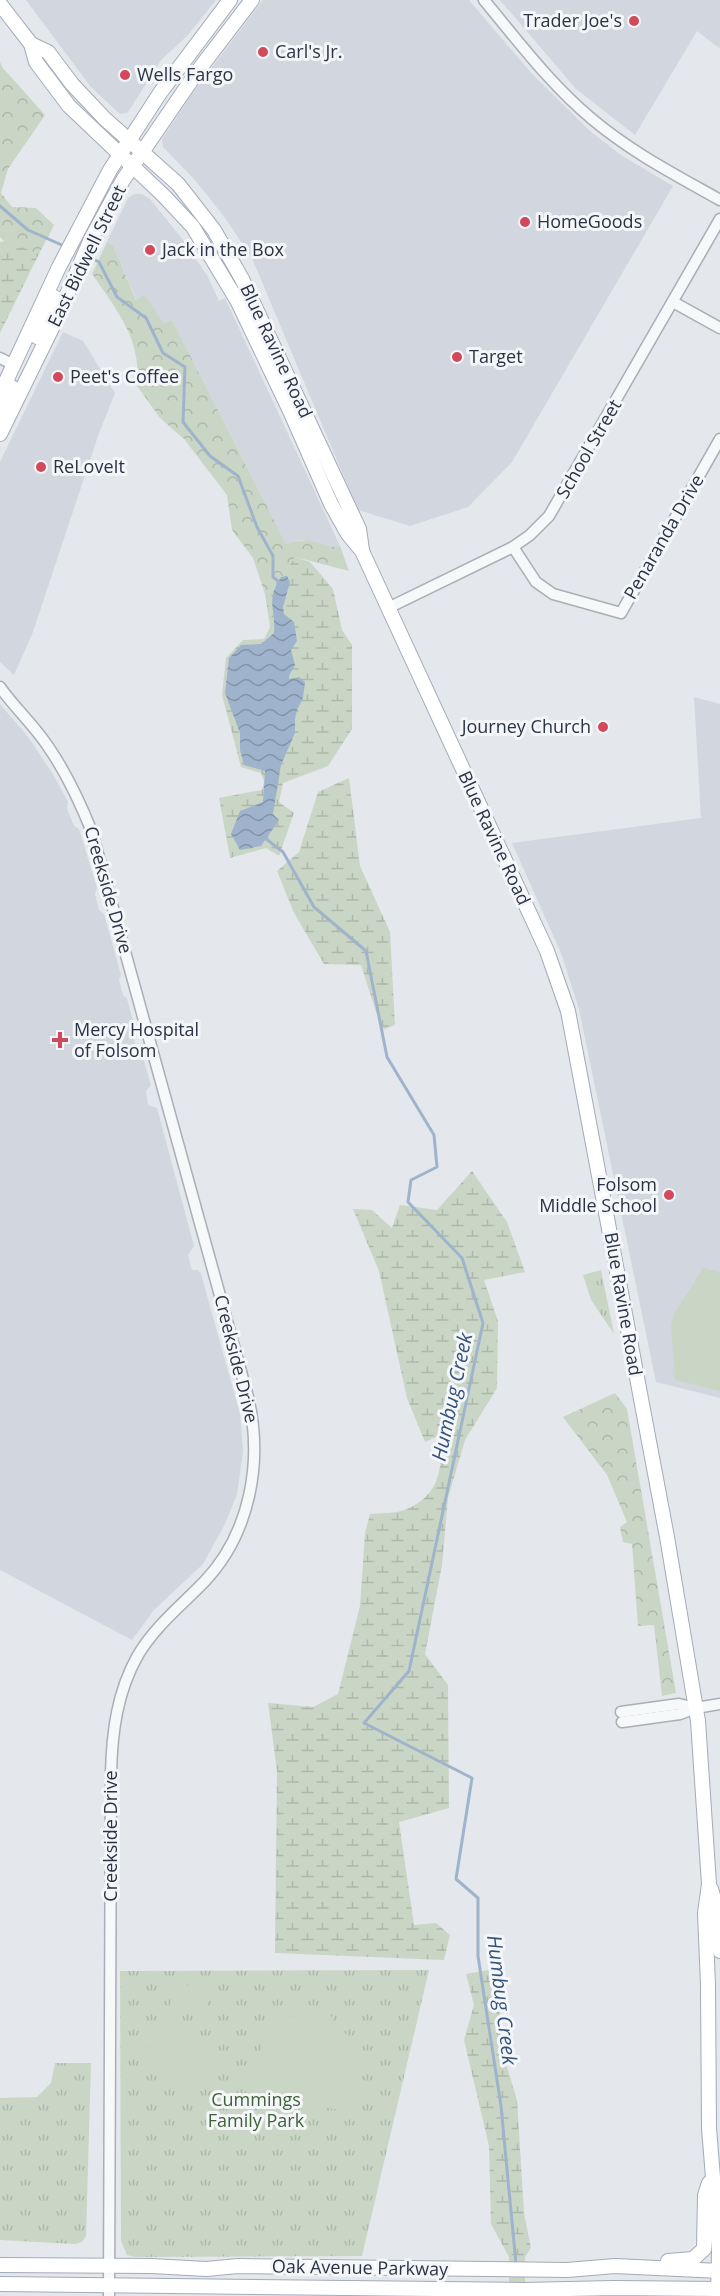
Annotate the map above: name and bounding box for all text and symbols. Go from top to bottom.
place label: Trader Joe's [523,8,622,32]
marker: Trader Joe's [627,14,641,28]
place label: Carl's Jr. [275,39,342,63]
marker: Carl's Jr. [256,45,270,59]
place label: Wells Fargo [137,62,233,86]
marker: Wells Fargo [118,68,132,82]
street label: East Bidwell Street [41,181,131,330]
place label: HomeGoods [537,209,642,233]
marker: HomeGoods [518,215,532,229]
place label: Jack in the Box [160,237,285,261]
marker: Jack in the Box [143,243,157,257]
street label: Blue Ravine Road [235,280,319,422]
place label: Target [469,344,523,368]
marker: Target [450,350,464,364]
place label: Peet's Coffee [70,364,179,388]
marker: Peet's Coffee [51,370,65,384]
street label: School Street [550,395,626,502]
place label: ReLoveIt [53,454,125,478]
marker: ReLoveIt [34,460,48,474]
street label: Penaranda Drive [618,470,709,603]
place label: Journey Church [460,714,591,738]
marker: Journey Church [596,720,610,734]
street label: Blue Ravine Road [453,767,537,909]
street label: Creekside Drive [79,823,139,956]
place label: Mercy Hospital of Folsom [74,1017,199,1062]
marker: Mercy Hospital of Folsom [51,1031,69,1049]
place label: Folsom Middle School [539,1172,657,1217]
marker: Folsom Middle School [662,1188,676,1202]
street label: Blue Ravine Road [600,1230,648,1378]
street label: Creekside Drive [209,1292,265,1425]
water label: Humbug Creek [425,1329,479,1464]
street label: Creekside Drive [98,1770,122,1902]
water label: Humbug Creek [481,1933,524,2068]
park label: Cummings Family Park [208,2087,305,2132]
street label: Oak Avenue Parkway [272,2253,449,2281]

